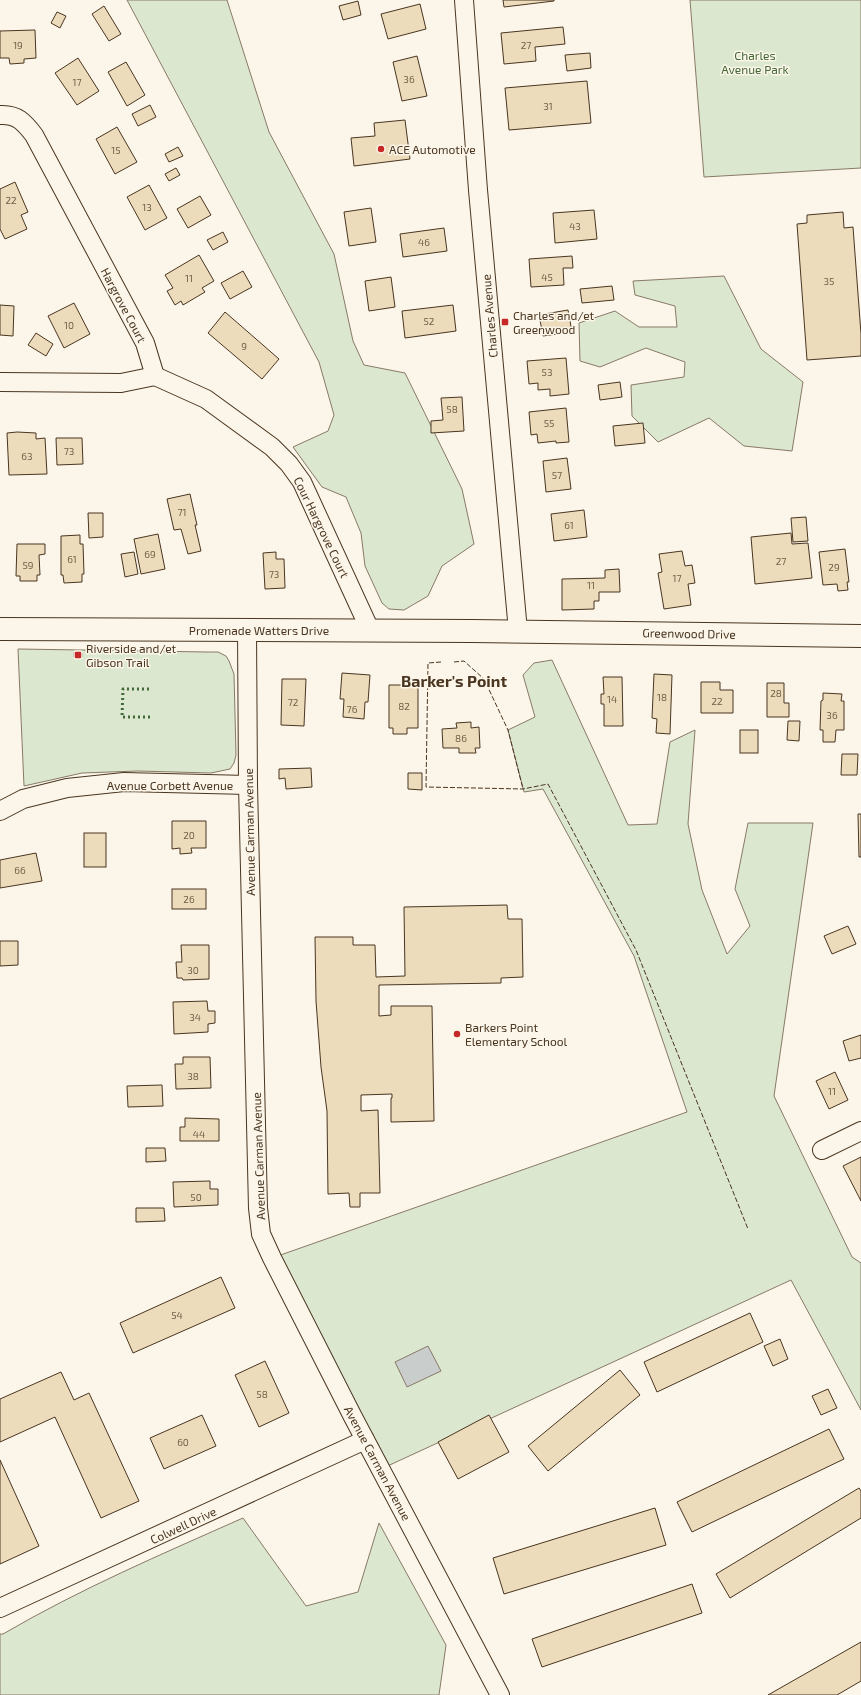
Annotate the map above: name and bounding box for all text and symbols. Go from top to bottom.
house number: 19 [13,39,23,51]
house number: 27 [521,39,531,51]
park label: Charles Avenue Park [721,48,789,76]
house number: 36 [403,73,415,85]
house number: 17 [72,76,82,88]
house number: 31 [543,100,553,112]
place label: ACE Automotive [389,142,476,156]
house number: 15 [111,144,121,156]
marker: ACE Automotive [376,144,386,154]
house number: 22 [5,194,17,206]
house number: 13 [142,201,152,213]
house number: 43 [569,220,581,232]
house number: 46 [418,236,430,248]
street label: Hargrove Court [98,265,150,345]
house number: 45 [541,271,553,283]
house number: 11 [185,272,193,284]
street label: Charles Avenue [478,274,500,358]
house number: 35 [824,275,834,287]
place label: Charles and/et Greenwood [513,308,595,336]
house number: 52 [424,315,435,327]
marker: Charles and/et Greenwood [500,317,510,327]
house number: 10 [64,319,74,331]
house number: 9 [241,340,247,352]
house number: 53 [542,366,552,378]
house number: 58 [446,403,458,415]
house number: 55 [544,417,554,429]
house number: 73 [64,445,74,457]
house number: 63 [21,450,33,462]
house number: 57 [552,469,562,481]
street label: Cour Hargrove Court [291,474,353,580]
house number: 71 [177,506,187,518]
house number: 61 [564,519,574,531]
house number: 69 [144,548,156,560]
house number: 61 [67,553,77,565]
house number: 27 [776,555,786,567]
house number: 59 [22,559,34,571]
house number: 29 [828,561,840,573]
house number: 73 [269,568,279,580]
house number: 17 [672,572,682,584]
house number: 11 [587,579,595,591]
street label: Promenade Watters Drive [189,623,329,637]
street label: Greenwood Drive [642,625,736,641]
place label: Riverside and/et Gibson Trail [86,641,177,669]
marker: Riverside and/et Gibson Trail [73,650,83,660]
district label: Barker's Point [401,671,507,690]
house number: 28 [770,687,782,699]
house number: 18 [657,691,667,703]
house number: 14 [607,693,617,705]
house number: 22 [711,695,723,707]
house number: 72 [288,696,299,708]
house number: 82 [398,700,410,712]
house number: 76 [347,703,358,715]
house number: 36 [826,709,838,721]
house number: 86 [455,732,467,744]
street label: Avenue Carman Avenue [241,768,257,896]
street label: Avenue Corbett Avenue [107,778,233,792]
house number: 20 [183,829,195,841]
house number: 66 [14,864,26,876]
house number: 26 [183,893,195,905]
house number: 30 [187,964,199,976]
house number: 34 [189,1011,201,1023]
place label: Barkers Point Elementary School [465,1020,568,1048]
marker: Barkers Point Elementary School [452,1029,462,1039]
house number: 38 [187,1070,199,1082]
house number: 11 [828,1085,836,1097]
street label: Avenue Carman Avenue [249,1092,267,1220]
house number: 44 [193,1128,205,1140]
house number: 50 [190,1191,202,1203]
house number: 54 [171,1309,183,1321]
house number: 58 [256,1388,268,1400]
street label: Avenue Carman Avenue [342,1403,414,1523]
house number: 60 [177,1436,189,1448]
street label: Colwell Drive [148,1504,218,1546]

